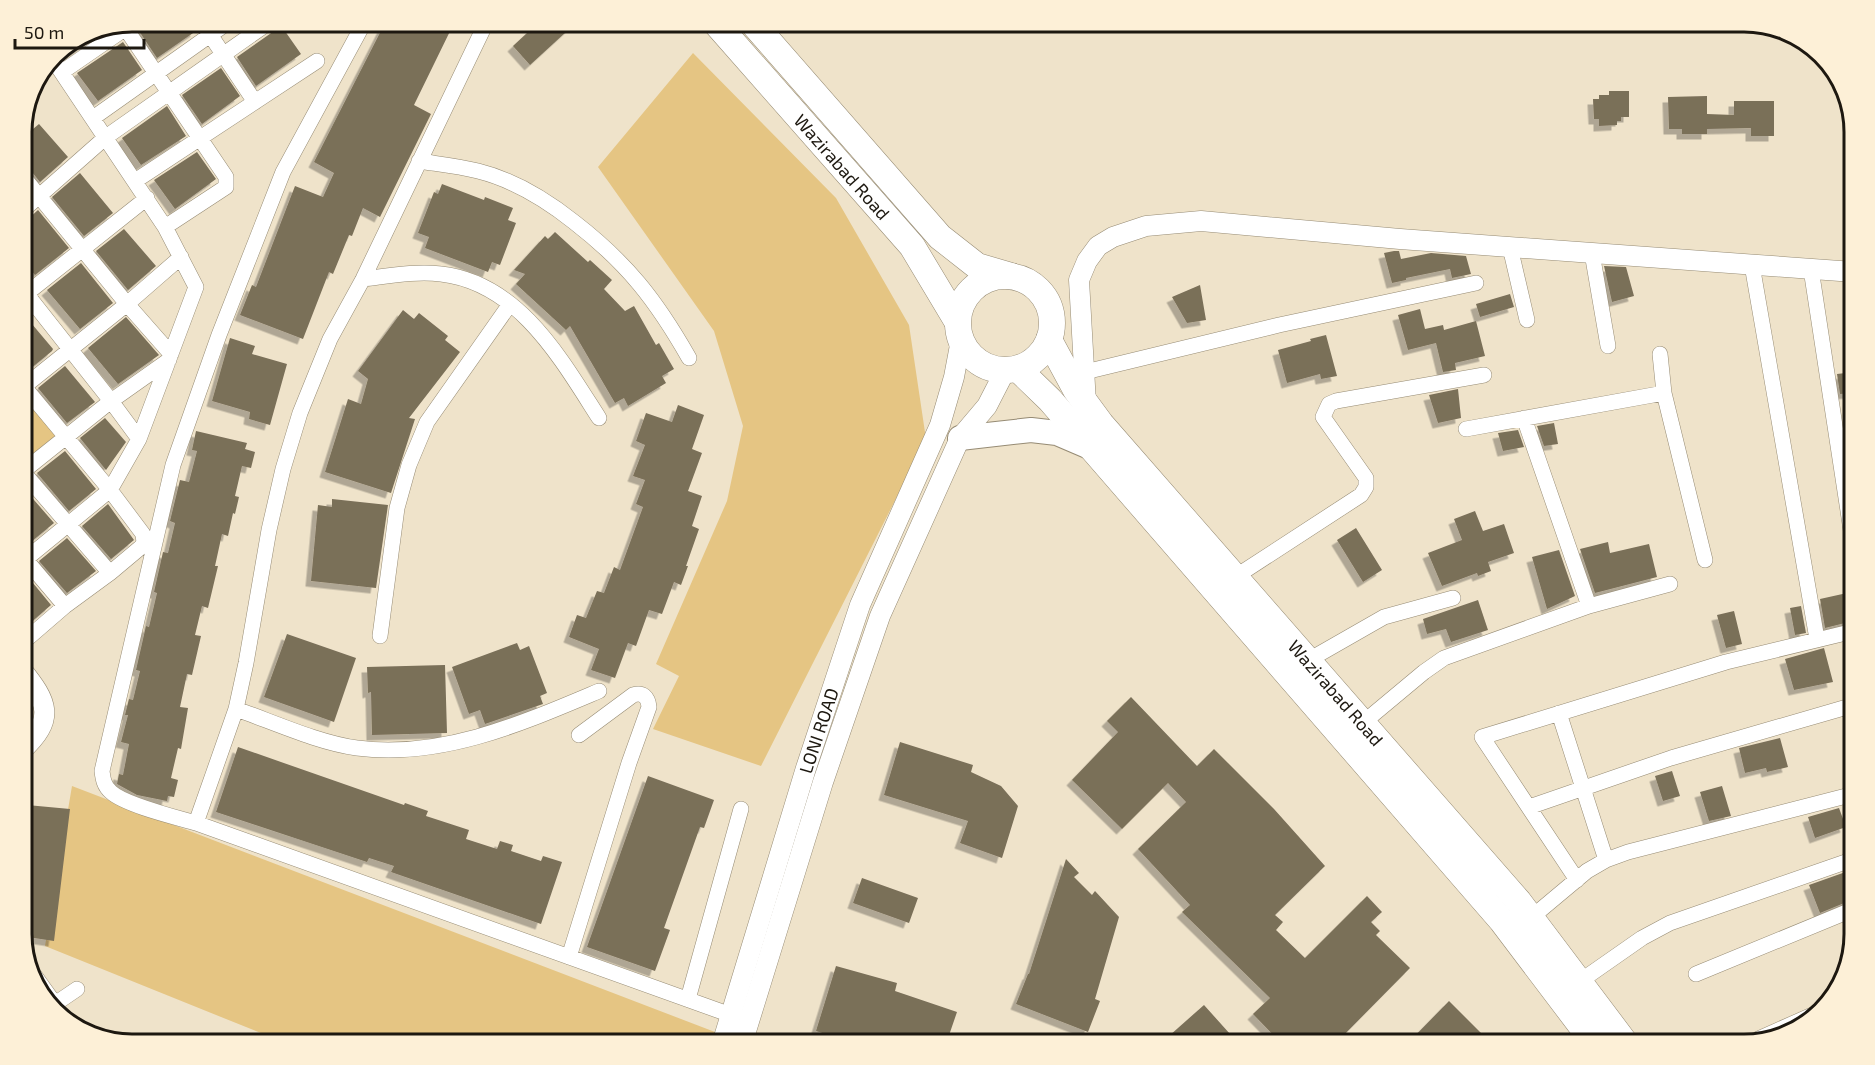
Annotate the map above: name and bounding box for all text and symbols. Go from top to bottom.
scale bar [15,12,144,50]
text: 50 m [24,21,64,43]
street label: Wazirabad Road [790,109,895,224]
street label: Wazirabad Road [1284,635,1388,750]
street label: LONI ROAD [794,685,843,776]

